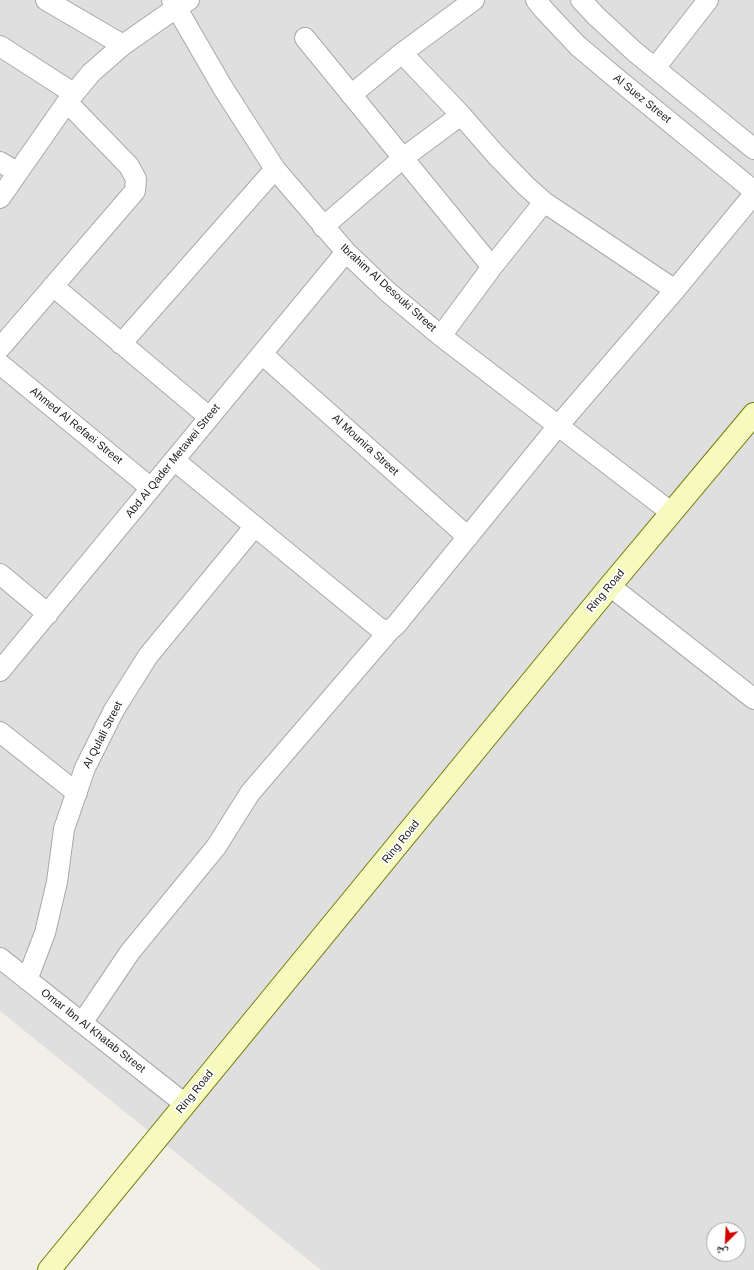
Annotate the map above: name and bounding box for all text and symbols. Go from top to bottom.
street label: Al Suez Street [611,72,673,126]
street label: Ibrahim Al Desouki Street [337,241,439,335]
street label: Ahmed Al Refaei Street [27,385,125,467]
street label: Abd Al Qader Metawei Street [123,401,223,521]
street label: Al Mounira Street [329,412,401,478]
street label: Ring Road [584,567,628,615]
street label: Al Qulali Street [80,699,126,771]
street label: Ring Road [380,818,422,866]
street label: Omar Ibn Al Khatab Street [38,986,148,1076]
street label: Ring Road [174,1068,216,1116]
north arrow [706,1222,746,1262]
text: ش [714,1244,729,1260]

